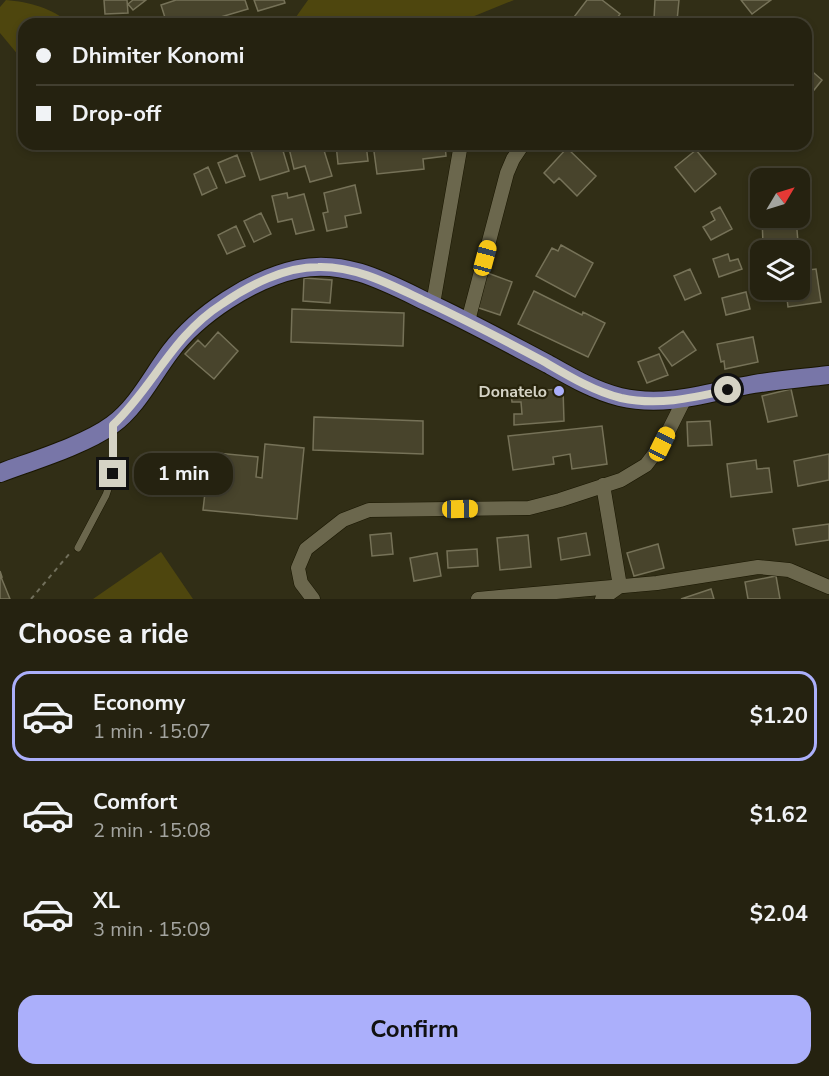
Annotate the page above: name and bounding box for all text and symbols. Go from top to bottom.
text: Dhimiter Konomi [72,41,244,71]
text: Drop-off [72,99,161,129]
north arrow [750,168,810,228]
map controls [750,168,810,300]
car [472,238,498,278]
button: layers [750,240,810,300]
route start [714,376,741,403]
place label: Donatelo [479,381,547,403]
marker: Donatelo [552,384,566,398]
car [646,424,678,464]
callout: 1 min [134,453,233,495]
route end [99,460,126,487]
text: 1 min [158,460,209,487]
car [442,500,478,518]
text: Choose a ride [18,616,189,653]
text: Economy [93,688,185,718]
icon: car [21,689,75,743]
text: $1.20 [750,701,808,731]
text: 1 min · 15:07 [93,718,211,745]
text: Comfort [93,787,177,817]
icon: car [21,788,75,842]
text: $1.62 [750,800,808,830]
text: 2 min · 15:08 [93,817,211,844]
text: XL [93,886,120,916]
icon: car [21,887,75,941]
text: $2.04 [750,899,808,929]
text: 3 min · 15:09 [93,916,211,943]
button: Confirm [18,995,811,1064]

